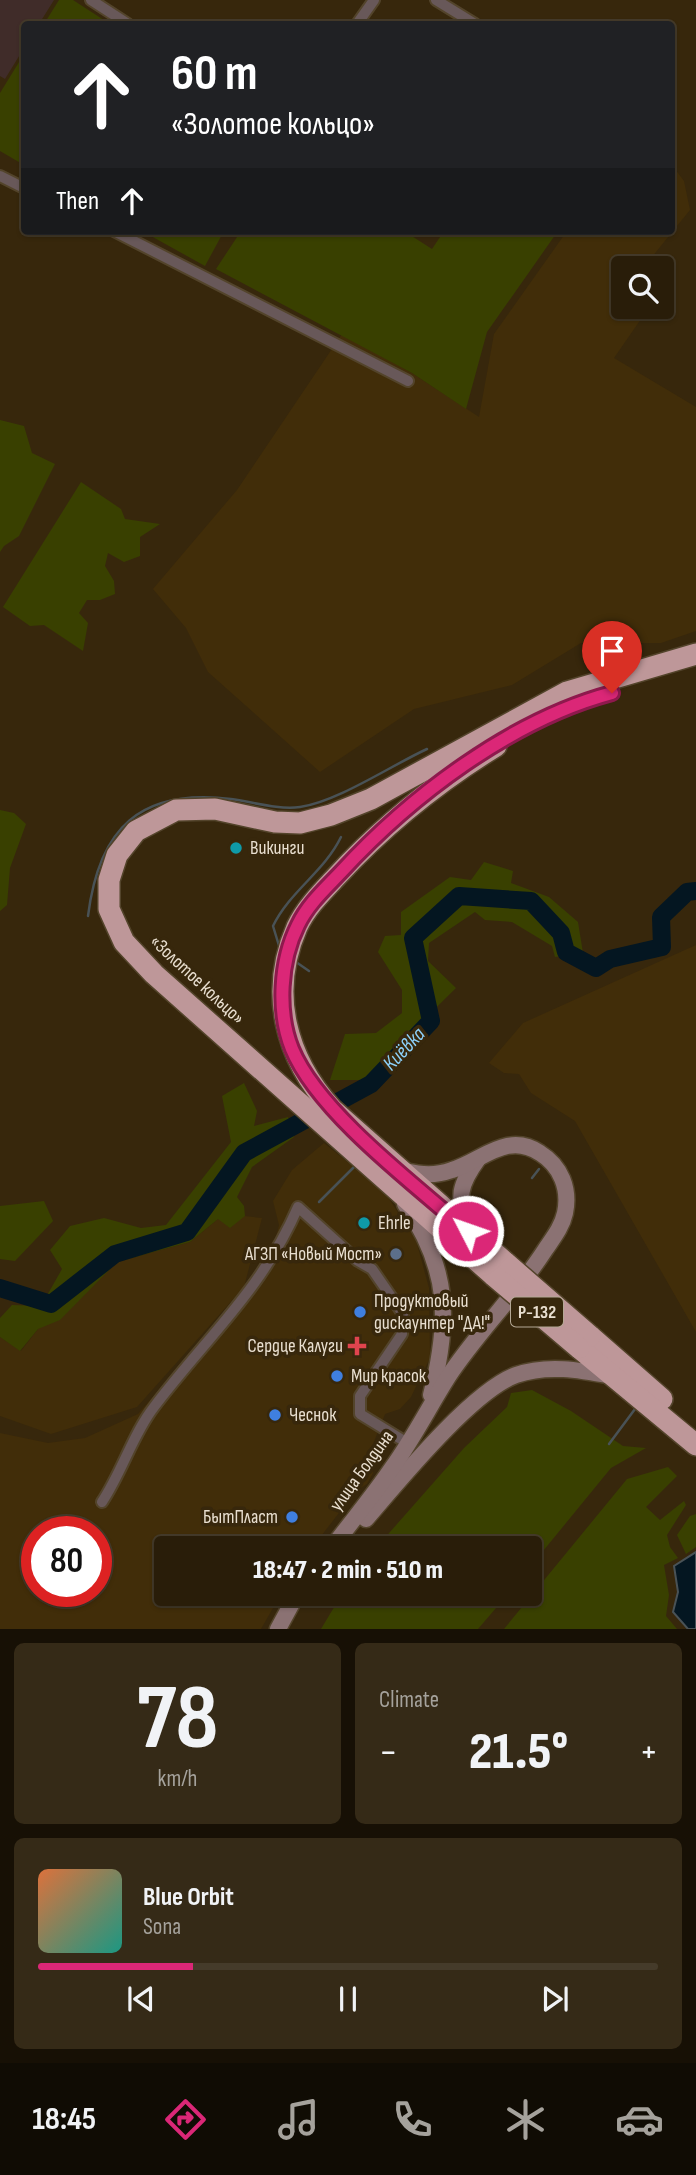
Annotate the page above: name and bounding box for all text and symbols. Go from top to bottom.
text: 60 m [171,45,258,104]
icon: ahead [56,49,147,140]
text: «Золотое кольцо» [171,105,375,144]
icon: ahead [113,182,151,220]
text: Then [56,186,99,217]
map controls [611,256,674,319]
button: search [611,256,674,319]
pin [582,621,642,693]
icon: arrive [593,632,631,670]
place label: Викинги [250,837,304,860]
marker: Викинги [228,840,244,856]
street label: «Золотое кольцо» [145,930,249,1030]
water label: Киёвка [378,1022,431,1076]
position arrow [431,1194,505,1268]
place label: Ehrle [378,1212,411,1235]
marker: Ehrle [356,1215,372,1231]
place label: АГЗП «Новый Мост» [244,1243,382,1266]
marker: АГЗП «Новый Мост» [388,1246,404,1262]
place label: Продуктовый дискаунтер "ДА!" [374,1290,490,1335]
road number: Р-132 [511,1297,563,1326]
marker: Продуктовый дискаунтер "ДА!" [352,1304,368,1320]
place label: Сердце Калуги [248,1335,343,1358]
marker: Сердце Калуги [349,1338,365,1354]
place label: Мир красок [351,1365,427,1388]
marker: Мир красок [329,1368,345,1384]
place label: Чеснок [289,1404,337,1427]
marker: Чеснок [267,1407,283,1423]
street label: улица Болдина [325,1426,399,1516]
place label: БытПласт [203,1506,278,1529]
marker: БытПласт [284,1509,300,1525]
speed limit sign: 80 [21,1516,112,1607]
text: 18:47 · 2 min · 510 m [253,1555,443,1586]
text: 78 [136,1665,219,1774]
text: Climate [379,1686,439,1714]
text: 21.5° [469,1721,568,1784]
text: − [379,1730,398,1775]
text: + [639,1730,658,1775]
text: km/h [158,1765,197,1793]
text: Blue Orbit [143,1882,234,1913]
text: Sona [143,1913,181,1941]
icon: previous [122,1980,160,2018]
icon: pause [329,1980,367,2018]
icon: next [536,1980,574,2018]
icon: directions [161,2095,210,2144]
icon: music [274,2095,323,2144]
icon: phone [388,2095,437,2144]
icon: climate [501,2095,550,2144]
icon: car [615,2095,664,2144]
text: 18:45 [32,2100,96,2139]

